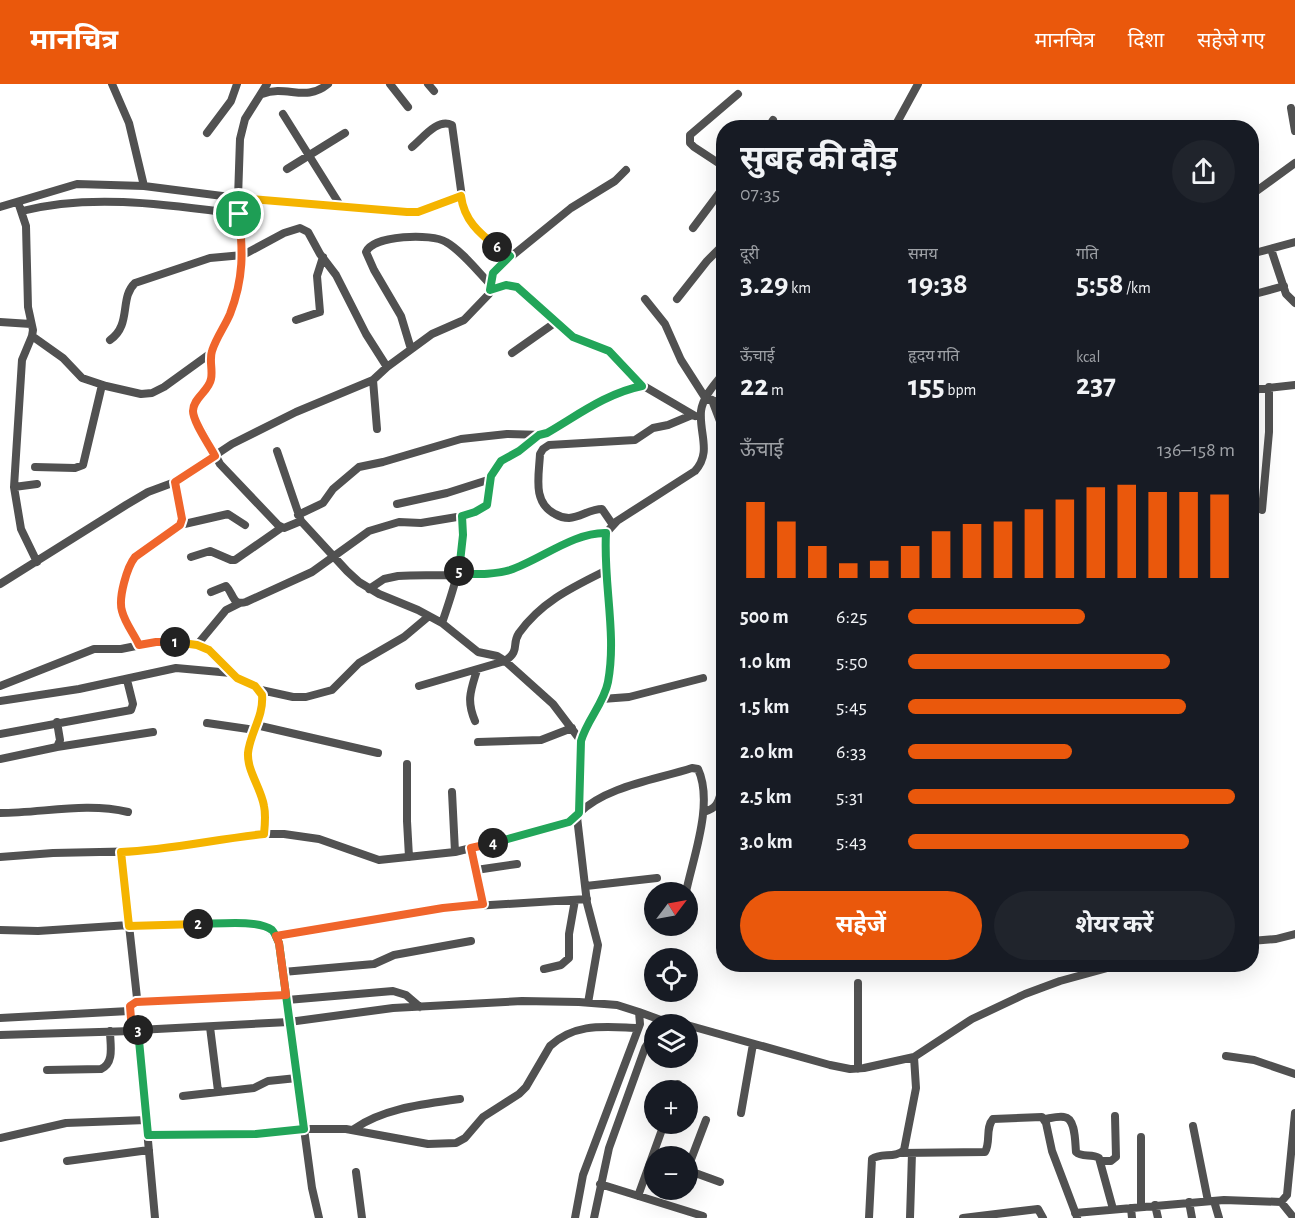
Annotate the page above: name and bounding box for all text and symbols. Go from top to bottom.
text: मानचित्र [30,27,118,55]
text: मानचित्र [1035,30,1095,51]
text: दिशा [1128,30,1164,51]
text: सहेजे गए [1197,30,1265,51]
button: share [1172,140,1235,203]
text: सुबह की दौड़ [740,143,898,176]
text: 07:35 [740,184,780,204]
pin [213,188,264,239]
icon: arrive [222,197,255,230]
pin: 6 [482,232,512,262]
text: 6 [493,239,501,255]
text: दूरी [740,246,759,262]
text: समय [908,246,938,262]
text: गति [1076,246,1098,262]
text: 3.29 [740,269,788,299]
text: 19:38 [908,269,968,299]
text: 5:58 [1076,269,1124,299]
text: km [788,280,811,296]
text: /km [1124,280,1151,296]
text: ऊँचाई [740,348,775,364]
text: हृदय गति [908,348,960,364]
text: kcal [1076,349,1100,365]
text: 237 [1076,370,1116,400]
text: 22 [740,371,768,401]
text: 155 [908,371,945,401]
text: m [768,382,784,398]
text: bpm [945,382,976,398]
text: ऊँचाई [740,440,783,460]
text: 136–158 m [1157,440,1235,460]
pin: 5 [444,556,474,586]
text: 5 [456,563,462,579]
text: 500 m [740,607,789,627]
text: 6:25 [836,607,867,627]
pin: 1 [160,627,190,657]
text: 1 [172,634,178,650]
text: 1.0 km [740,652,791,672]
text: 5:50 [836,652,868,672]
text: 1.5 km [740,697,789,717]
text: 5:45 [836,697,867,717]
text: 2.0 km [740,742,793,762]
text: 6:33 [836,742,866,762]
text: 2.5 km [740,787,792,807]
text: 5:31 [836,787,864,807]
pin: 4 [478,828,508,858]
text: 3.0 km [740,832,793,852]
text: 5:43 [836,832,867,852]
text: 4 [489,835,497,851]
north arrow [644,882,698,936]
map controls [644,882,698,1200]
button: सहेजें [740,891,982,960]
button: शेयर करें [994,891,1235,960]
pin: 2 [183,909,213,939]
text: 2 [194,916,202,932]
button: locate [644,948,698,1002]
button: layers [644,1014,698,1068]
pin: 3 [123,1015,153,1045]
text: 3 [135,1022,141,1038]
button: + [644,1080,698,1134]
button: − [644,1146,698,1200]

